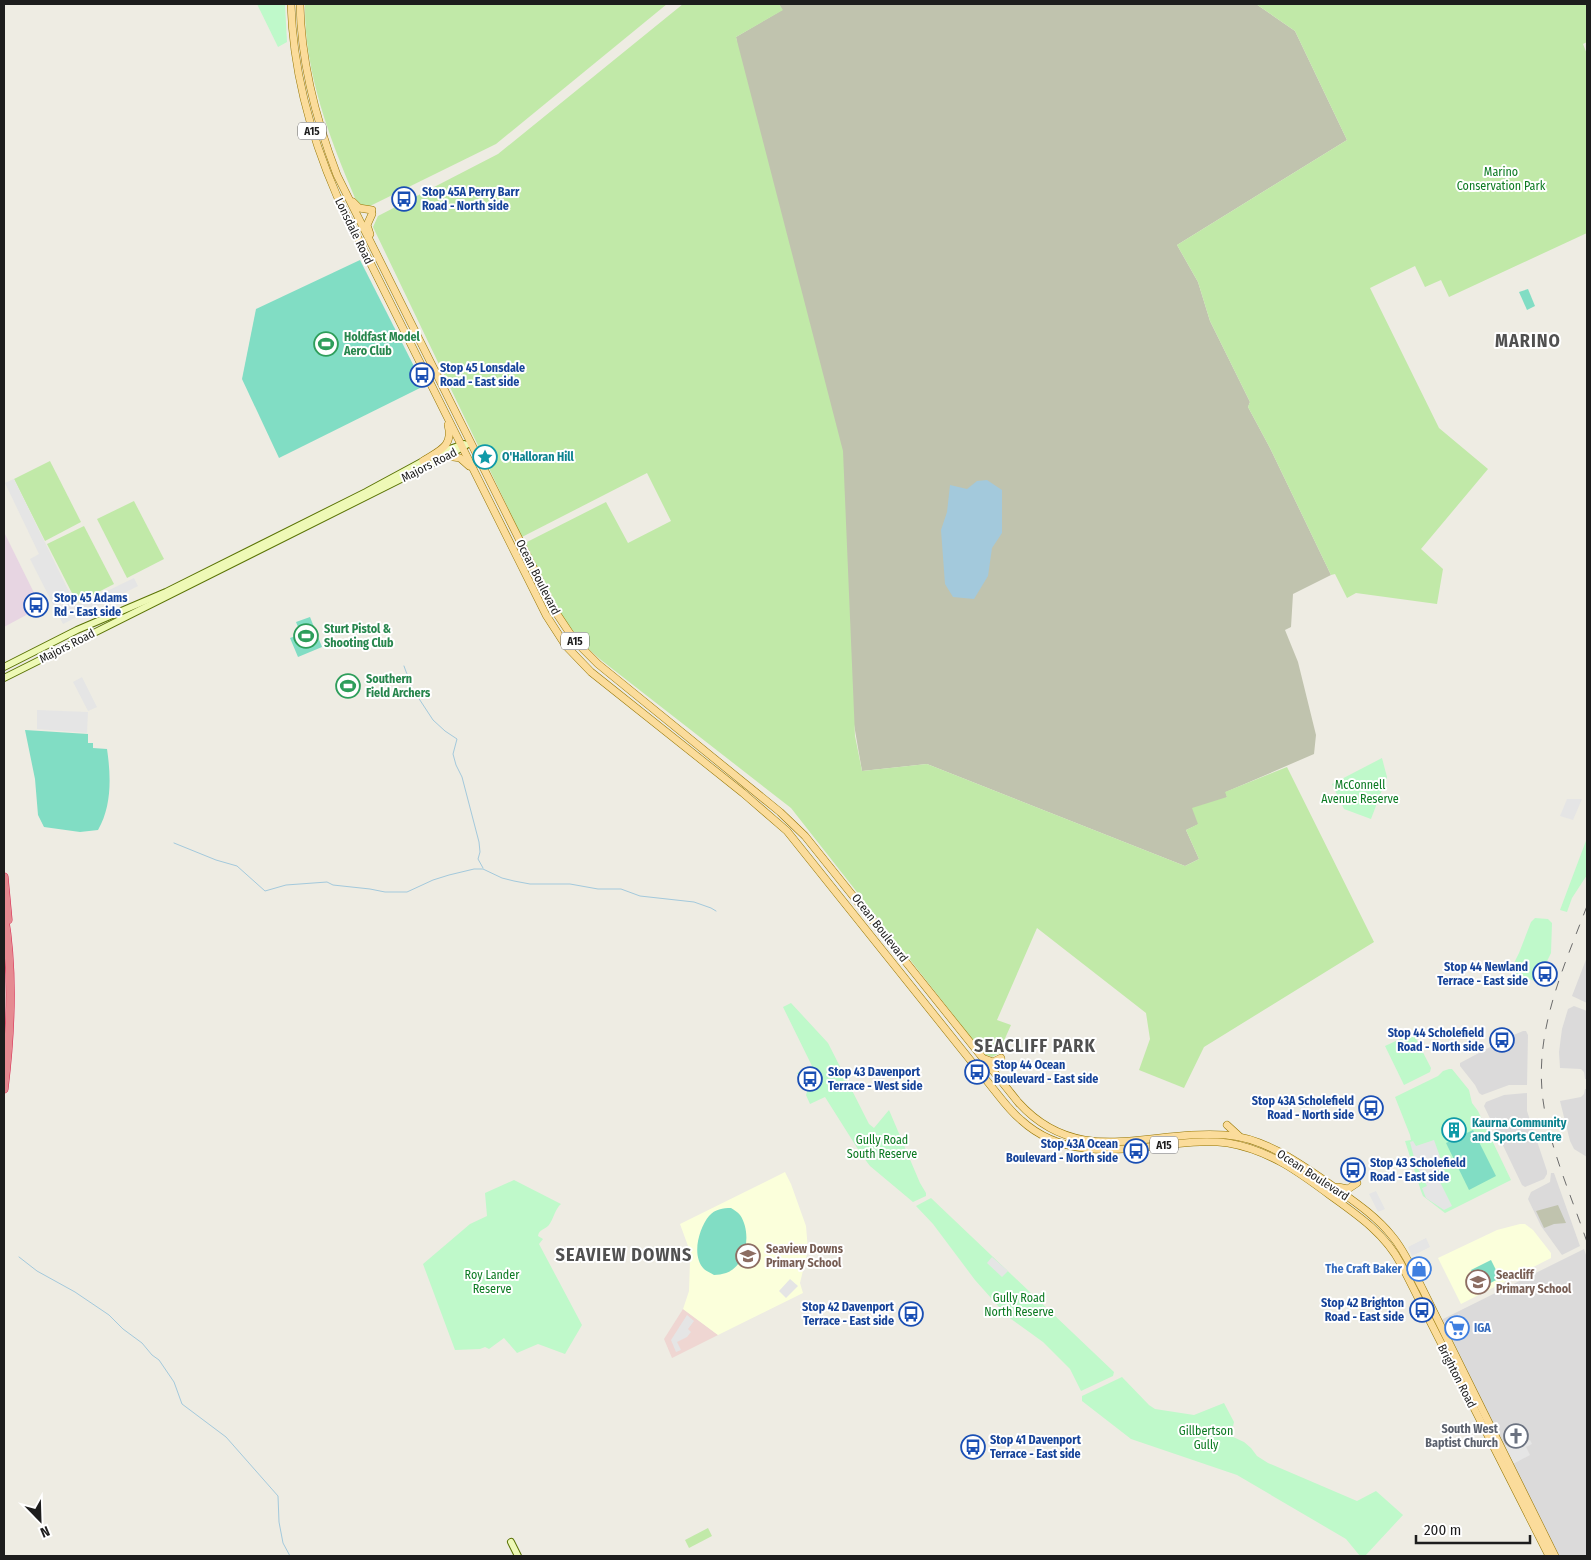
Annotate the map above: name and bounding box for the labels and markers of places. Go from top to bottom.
place label: Stop 45A Perry Barr Road - North side [422,185,520,213]
bus stop icon: Stop 45A Perry Barr Road - North side [391,186,417,212]
place label: Holdfast Model Aero Club [343,330,421,358]
sports icon: Holdfast Model Aero Club [313,331,339,357]
place label: Stop 45 Lonsdale Road - East side [440,361,525,389]
bus stop icon: Stop 45 Lonsdale Road - East side [409,362,435,388]
place icon: O'Halloran Hill [472,444,498,470]
place label: O'Halloran Hill [502,450,575,464]
place label: Stop 45 Adams Rd - East side [54,591,128,619]
bus stop icon: Stop 45 Adams Rd - East side [23,592,49,618]
place label: Sturt Pistol & Shooting Club [324,622,394,650]
sports icon: Sturt Pistol & Shooting Club [293,623,319,649]
place label: Southern Field Archers [366,672,431,700]
sports icon: Southern Field Archers [335,673,361,699]
place label: Stop 44 Newland Terrace - East side [1437,960,1528,988]
bus stop icon: Stop 44 Newland Terrace - East side [1532,961,1558,987]
place label: Stop 44 Scholefield Road - North side [1388,1026,1484,1054]
bus stop icon: Stop 44 Scholefield Road - North side [1489,1027,1515,1053]
place label: Stop 44 Ocean Boulevard - East side [994,1058,1098,1086]
bus stop icon: Stop 44 Ocean Boulevard - East side [964,1059,990,1085]
place label: Stop 43 Davenport Terrace - West side [828,1065,922,1093]
bus stop icon: Stop 43 Davenport Terrace - West side [797,1066,823,1092]
place label: Stop 43A Scholefield Road - North side [1252,1094,1354,1122]
bus stop icon: Stop 43A Scholefield Road - North side [1358,1095,1384,1121]
place label: Kaurna Community and Sports Centre [1472,1116,1567,1144]
building icon: Kaurna Community and Sports Centre [1441,1117,1467,1143]
place label: Stop 43A Ocean Boulevard - North side [1006,1137,1118,1165]
bus stop icon: Stop 43A Ocean Boulevard - North side [1123,1138,1149,1164]
place label: Stop 43 Scholefield Road - East side [1370,1156,1466,1184]
bus stop icon: Stop 43 Scholefield Road - East side [1340,1157,1366,1183]
place label: Seaview Downs Primary School [766,1242,844,1270]
school or university icon: Seaview Downs Primary School [735,1243,761,1269]
shop icon: The Craft Baker [1406,1256,1432,1282]
place label: The Craft Baker [1325,1262,1403,1276]
place label: Seacliff Primary School [1496,1268,1572,1296]
school or university icon: Seacliff Primary School [1465,1269,1491,1295]
place label: Stop 42 Brighton Road - East side [1321,1296,1404,1324]
bus stop icon: Stop 42 Brighton Road - East side [1409,1297,1435,1323]
place label: Stop 42 Davenport Terrace - East side [802,1300,895,1328]
bus stop icon: Stop 42 Davenport Terrace - East side [898,1301,924,1327]
supermarket icon: IGA [1444,1315,1470,1341]
place label: IGA [1474,1321,1491,1335]
place label: South West Baptist Church [1425,1422,1499,1450]
church icon: South West Baptist Church [1503,1423,1529,1449]
place label: Stop 41 Davenport Terrace - East side [990,1433,1082,1461]
bus stop icon: Stop 41 Davenport Terrace - East side [960,1434,986,1460]

